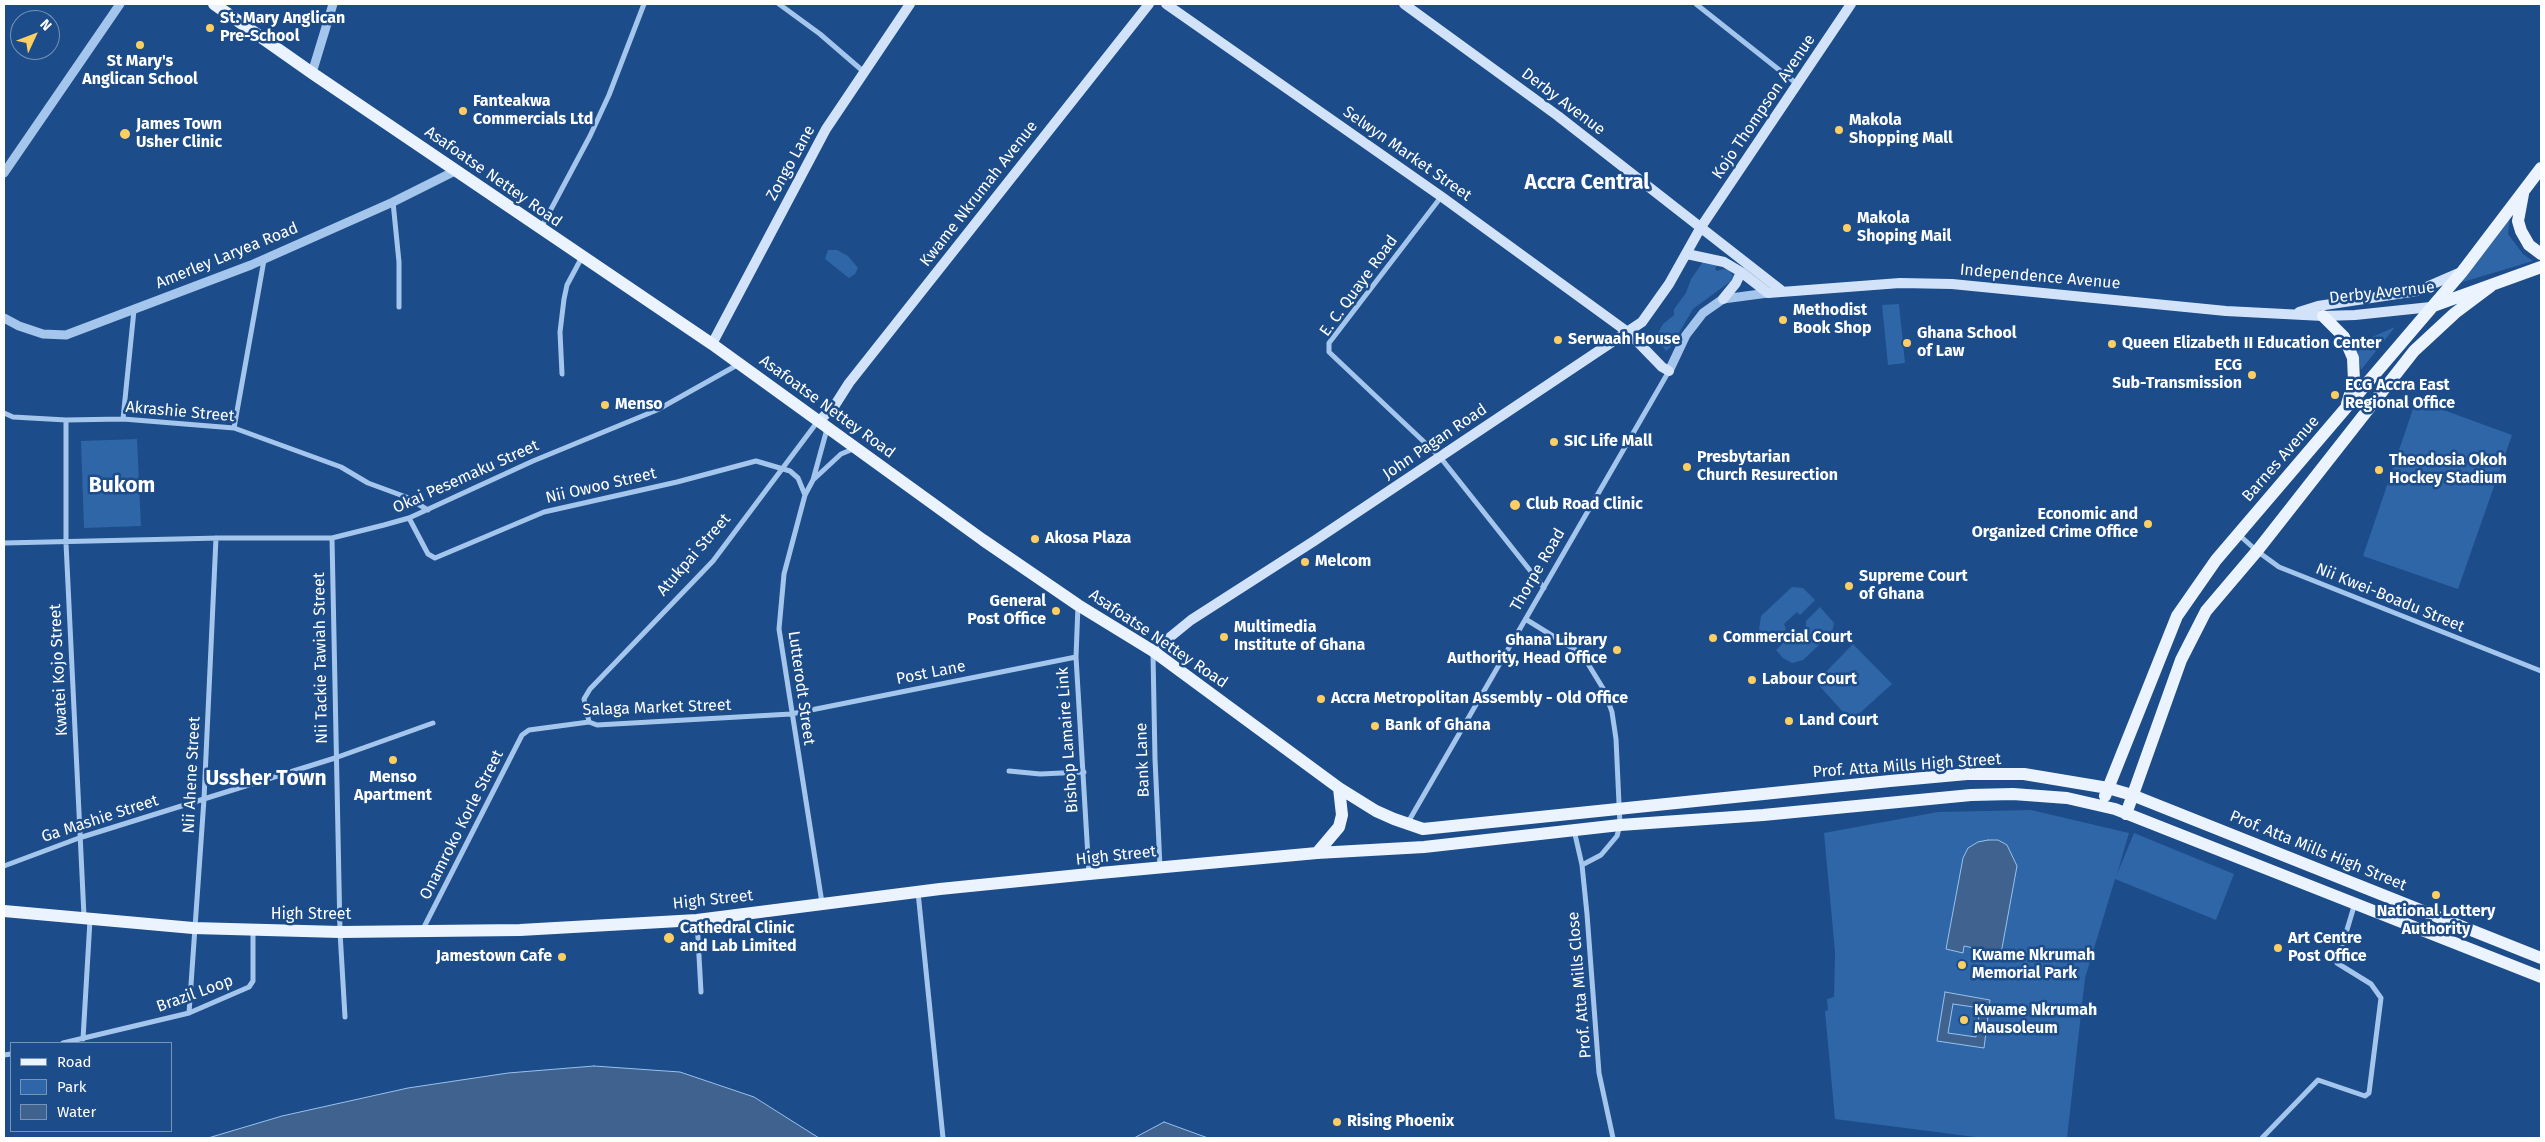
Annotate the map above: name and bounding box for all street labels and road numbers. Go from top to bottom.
street label: Kojo Thompson Avenue [1708,31,1820,183]
street label: Derby Avenue [1517,64,1609,140]
street label: Selwyn Market Street [1339,102,1475,206]
street label: Kwame Nkrumah Avenue [916,117,1042,271]
street label: Asafoatse Nettey Road [421,122,565,232]
street label: Zongo Lane [762,122,820,204]
street label: Amerley Laryea Road [153,219,301,293]
street label: E. C. Quaye Road [1316,232,1402,340]
street label: Independence Avenue [1959,260,2121,294]
street label: Derby Avernue [2328,278,2436,308]
street label: Asafoatse Nettey Road [755,351,899,463]
street label: Akrashie Street [125,398,235,426]
street label: John Pagan Road [1379,400,1491,484]
street label: Barnes Avenue [2238,412,2324,506]
street label: Okai Pesemaku Street [390,436,542,518]
street label: Nii Owoo Street [544,464,658,508]
street label: Atukpai Street [653,510,735,600]
street label: Thorpe Road [1507,525,1569,615]
street label: Nii Kwei-Boadu Street [2313,559,2467,637]
street label: Nii Tackie Tawiah Street [310,572,332,744]
street label: Asafoatse Nettey Road [1085,585,1231,693]
street label: Kwatei Kojo Street [46,603,72,737]
street label: Lutterodt Street [783,630,819,746]
street label: Post Lane [895,657,967,689]
street label: Bishop Lamaire Link [1053,666,1083,814]
street label: Salaga Market Street [582,696,732,720]
street label: Nii Ahene Street [179,716,205,834]
street label: Bank Lane [1132,722,1154,798]
street label: Onamroko Korle Street [416,747,508,903]
street label: Prof. Atta Mills High Street [1812,750,2002,782]
street label: Ga Mashie Street [39,791,161,847]
street label: Prof. Atta Mills High Street [2227,807,2409,895]
street label: High Street [1075,842,1157,870]
street label: High Street [672,886,754,914]
street label: High Street [271,905,351,925]
street label: Prof. Atta Mills Close [1564,911,1596,1059]
street label: Brazil Loop [154,971,236,1017]

